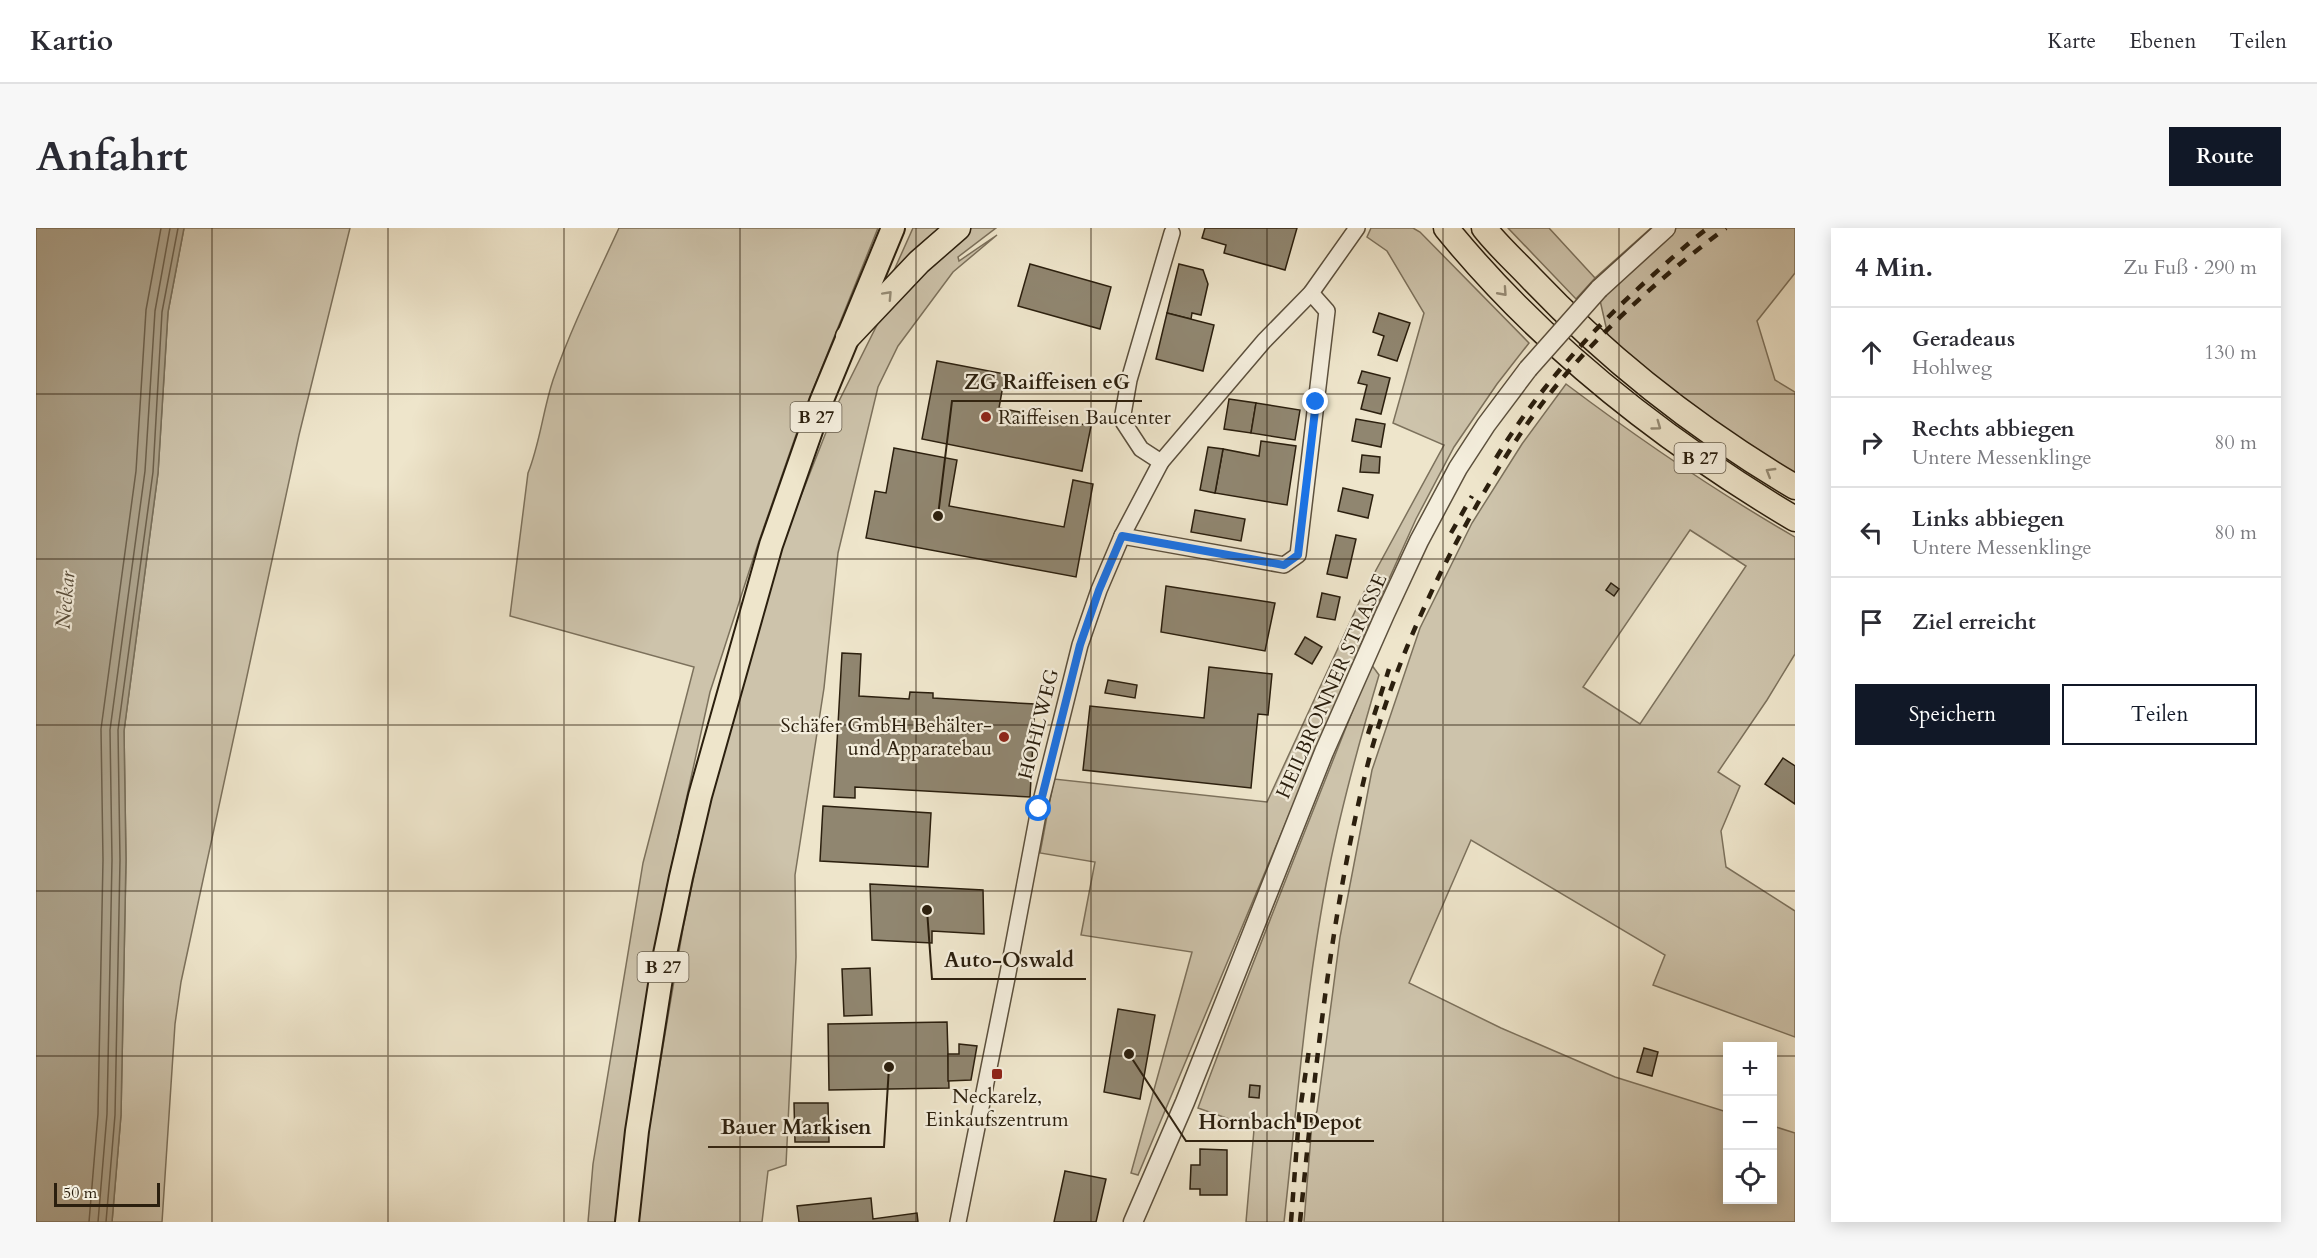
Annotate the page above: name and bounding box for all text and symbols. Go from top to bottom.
text: Kartio [30,22,113,60]
text: Karte [2048,27,2096,56]
text: Ebenen [2129,27,2196,56]
text: Teilen [2229,27,2287,56]
button: Route [2169,127,2281,186]
text: Anfahrt [36,128,188,185]
text: 4 Min. [1855,250,1933,285]
text: Zu Fuß · 290 m [2123,254,2257,281]
one-way arrow [1496,285,1507,296]
one-way arrow [881,292,892,303]
text: Geradeaus [1912,324,2015,354]
icon: ahead [1855,336,1888,369]
text: 130 m [2204,339,2257,366]
text: Hohlweg [1912,354,1992,381]
callout: ZG Raiffeisen eG [952,362,1142,401]
text: ZG Raiffeisen eG [964,368,1130,397]
route end [1302,388,1328,414]
road number: B 27 [790,402,842,432]
place label: Raiffeisen Baucenter [998,404,1172,431]
marker: Raiffeisen Baucenter [979,410,993,424]
text: Rechts abbiegen [1912,414,2075,444]
one-way arrow [1650,419,1661,430]
icon: right [1855,426,1888,459]
text: 80 m [2214,429,2257,456]
road number: B 27 [1674,443,1726,473]
text: Untere Messenklinge [1912,444,2092,471]
one-way arrow [1766,468,1776,479]
text: Links abbiegen [1912,504,2064,534]
icon: left [1855,516,1888,549]
text: 80 m [2214,519,2257,546]
text: Untere Messenklinge [1912,534,2092,561]
water label: Neckar [49,569,83,630]
street label: HEILBRONNER STRASSE [1270,569,1393,803]
icon: arrive [1855,606,1888,639]
text: Ziel erreicht [1912,607,2036,637]
street label: HOHLWEG [1012,666,1065,782]
button: Speichern [1855,684,2050,745]
button: Teilen [2062,684,2257,745]
place label: Schäfer GmbH Behälter- und Apparatebau [781,712,992,762]
marker: Schäfer GmbH Behälter- und Apparatebau [997,730,1011,744]
route start [1025,795,1051,821]
callout: Auto-Oswald [932,940,1086,979]
text: Auto-Oswald [944,946,1074,975]
road number: B 27 [638,952,688,982]
map controls [1723,1042,1777,1204]
button: + [1723,1042,1777,1096]
marker: Neckarelz, Einkaufszentrum [990,1067,1004,1081]
place label: Neckarelz, Einkaufszentrum [925,1083,1069,1133]
button: − [1723,1096,1777,1150]
callout: Hornbach Depot [1186,1102,1374,1141]
callout: Bauer Markisen [708,1108,884,1147]
text: Hornbach Depot [1198,1108,1362,1137]
text: Bauer Markisen [720,1113,872,1142]
button: locate [1723,1150,1777,1204]
scale bar [54,1180,160,1208]
text: 50 m [63,1182,97,1204]

